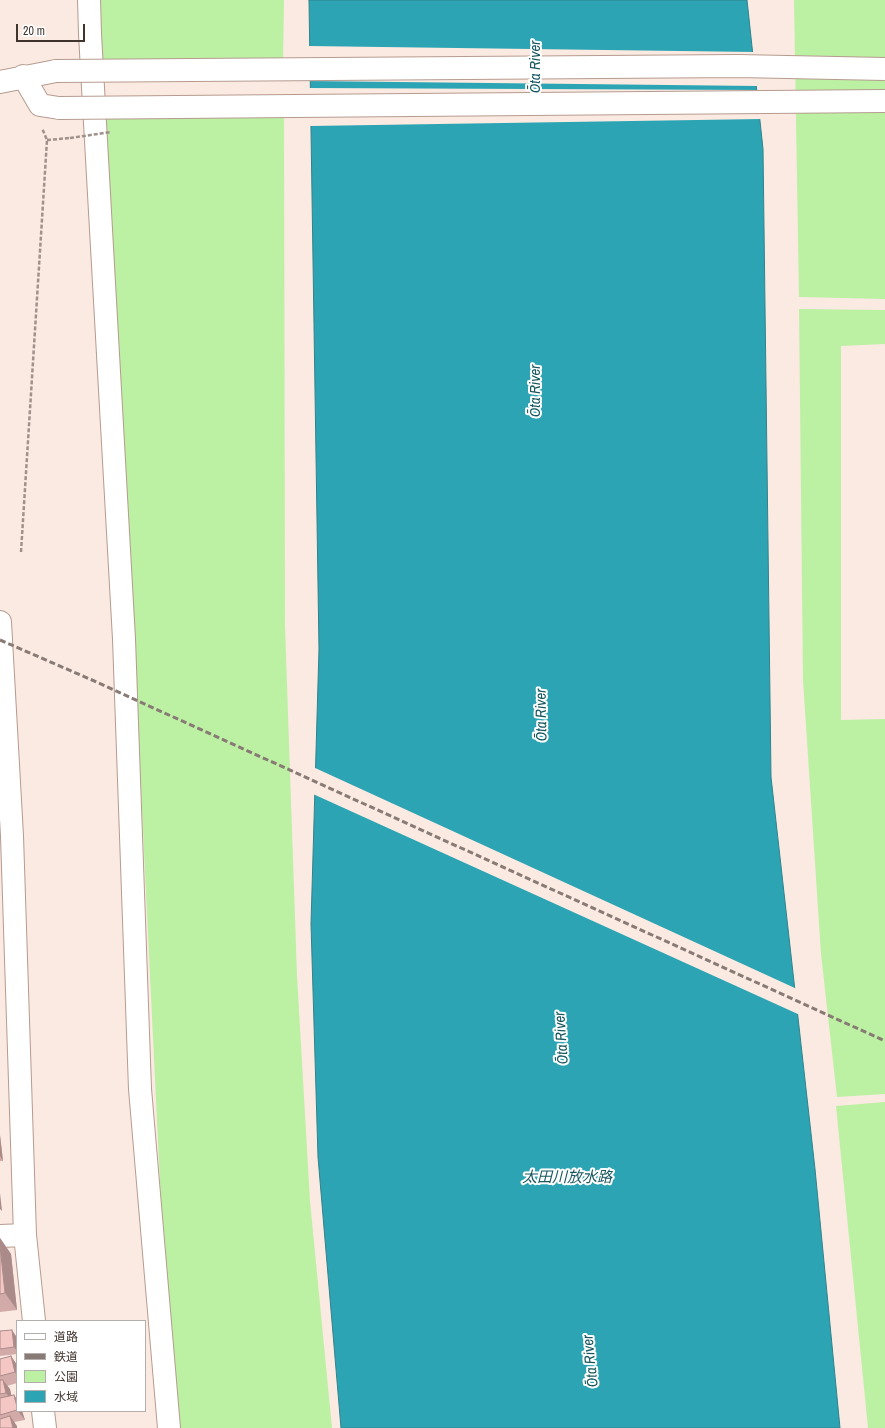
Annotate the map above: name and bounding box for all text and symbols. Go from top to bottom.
scale bar [18,16,87,42]
text: 20 m [23,23,45,39]
water label: Ōta River [527,41,545,93]
water label: Ōta River [527,365,545,417]
water label: Ōta River [533,689,551,741]
water label: Ōta River [551,1011,573,1065]
water label: 太田川放水路 [522,1169,612,1187]
legend [16,1320,146,1412]
text: 道路 [54,1329,78,1345]
water label: Ōta River [579,1334,603,1388]
text: 鉄道 [54,1349,78,1365]
text: 公園 [54,1369,78,1385]
text: 水域 [54,1389,78,1405]

